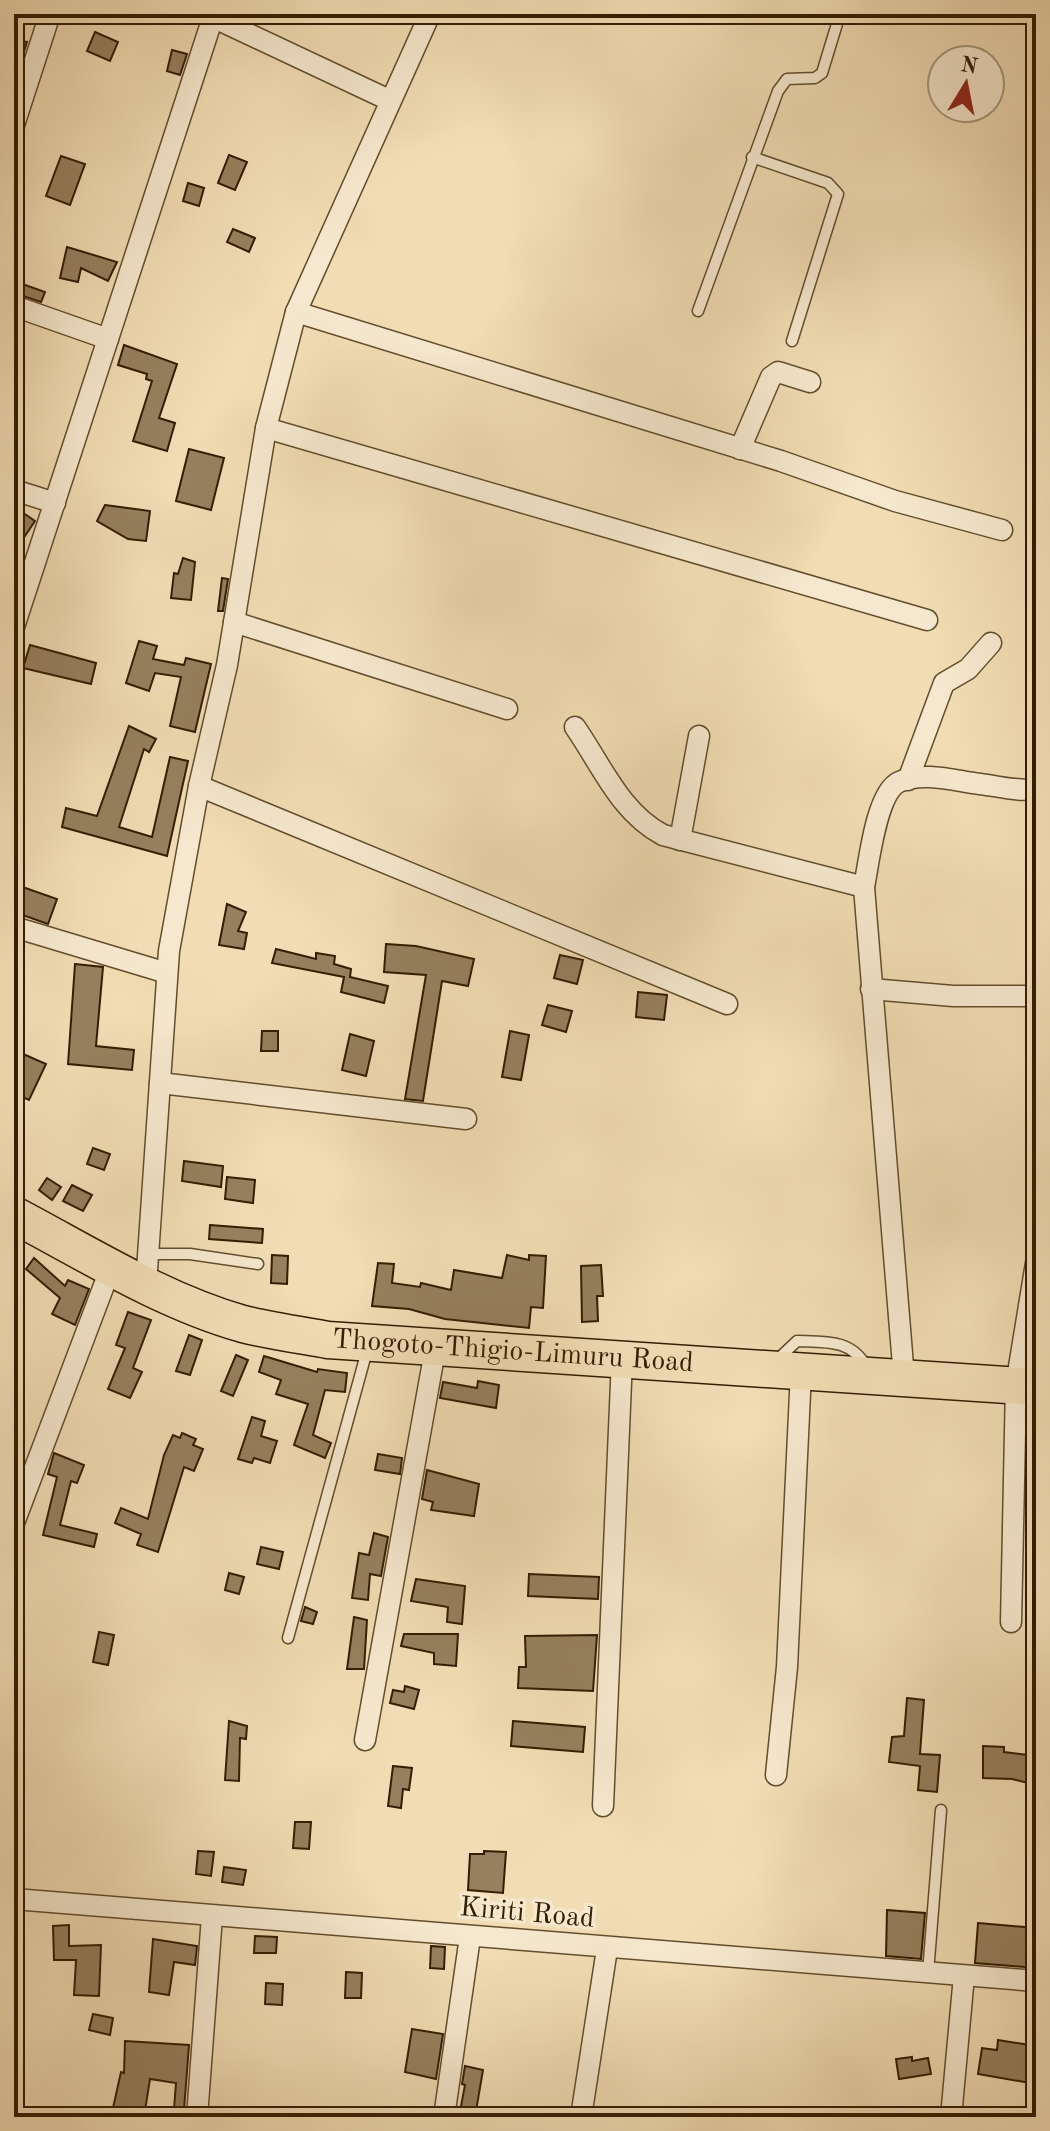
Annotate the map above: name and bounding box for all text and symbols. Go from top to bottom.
north arrow [926,44,1006,124]
text: N [959,54,979,79]
street label: Thogoto-Thigio-Limuru Road [331,1326,695,1378]
street label: Kiriti Road [458,1894,596,1934]

